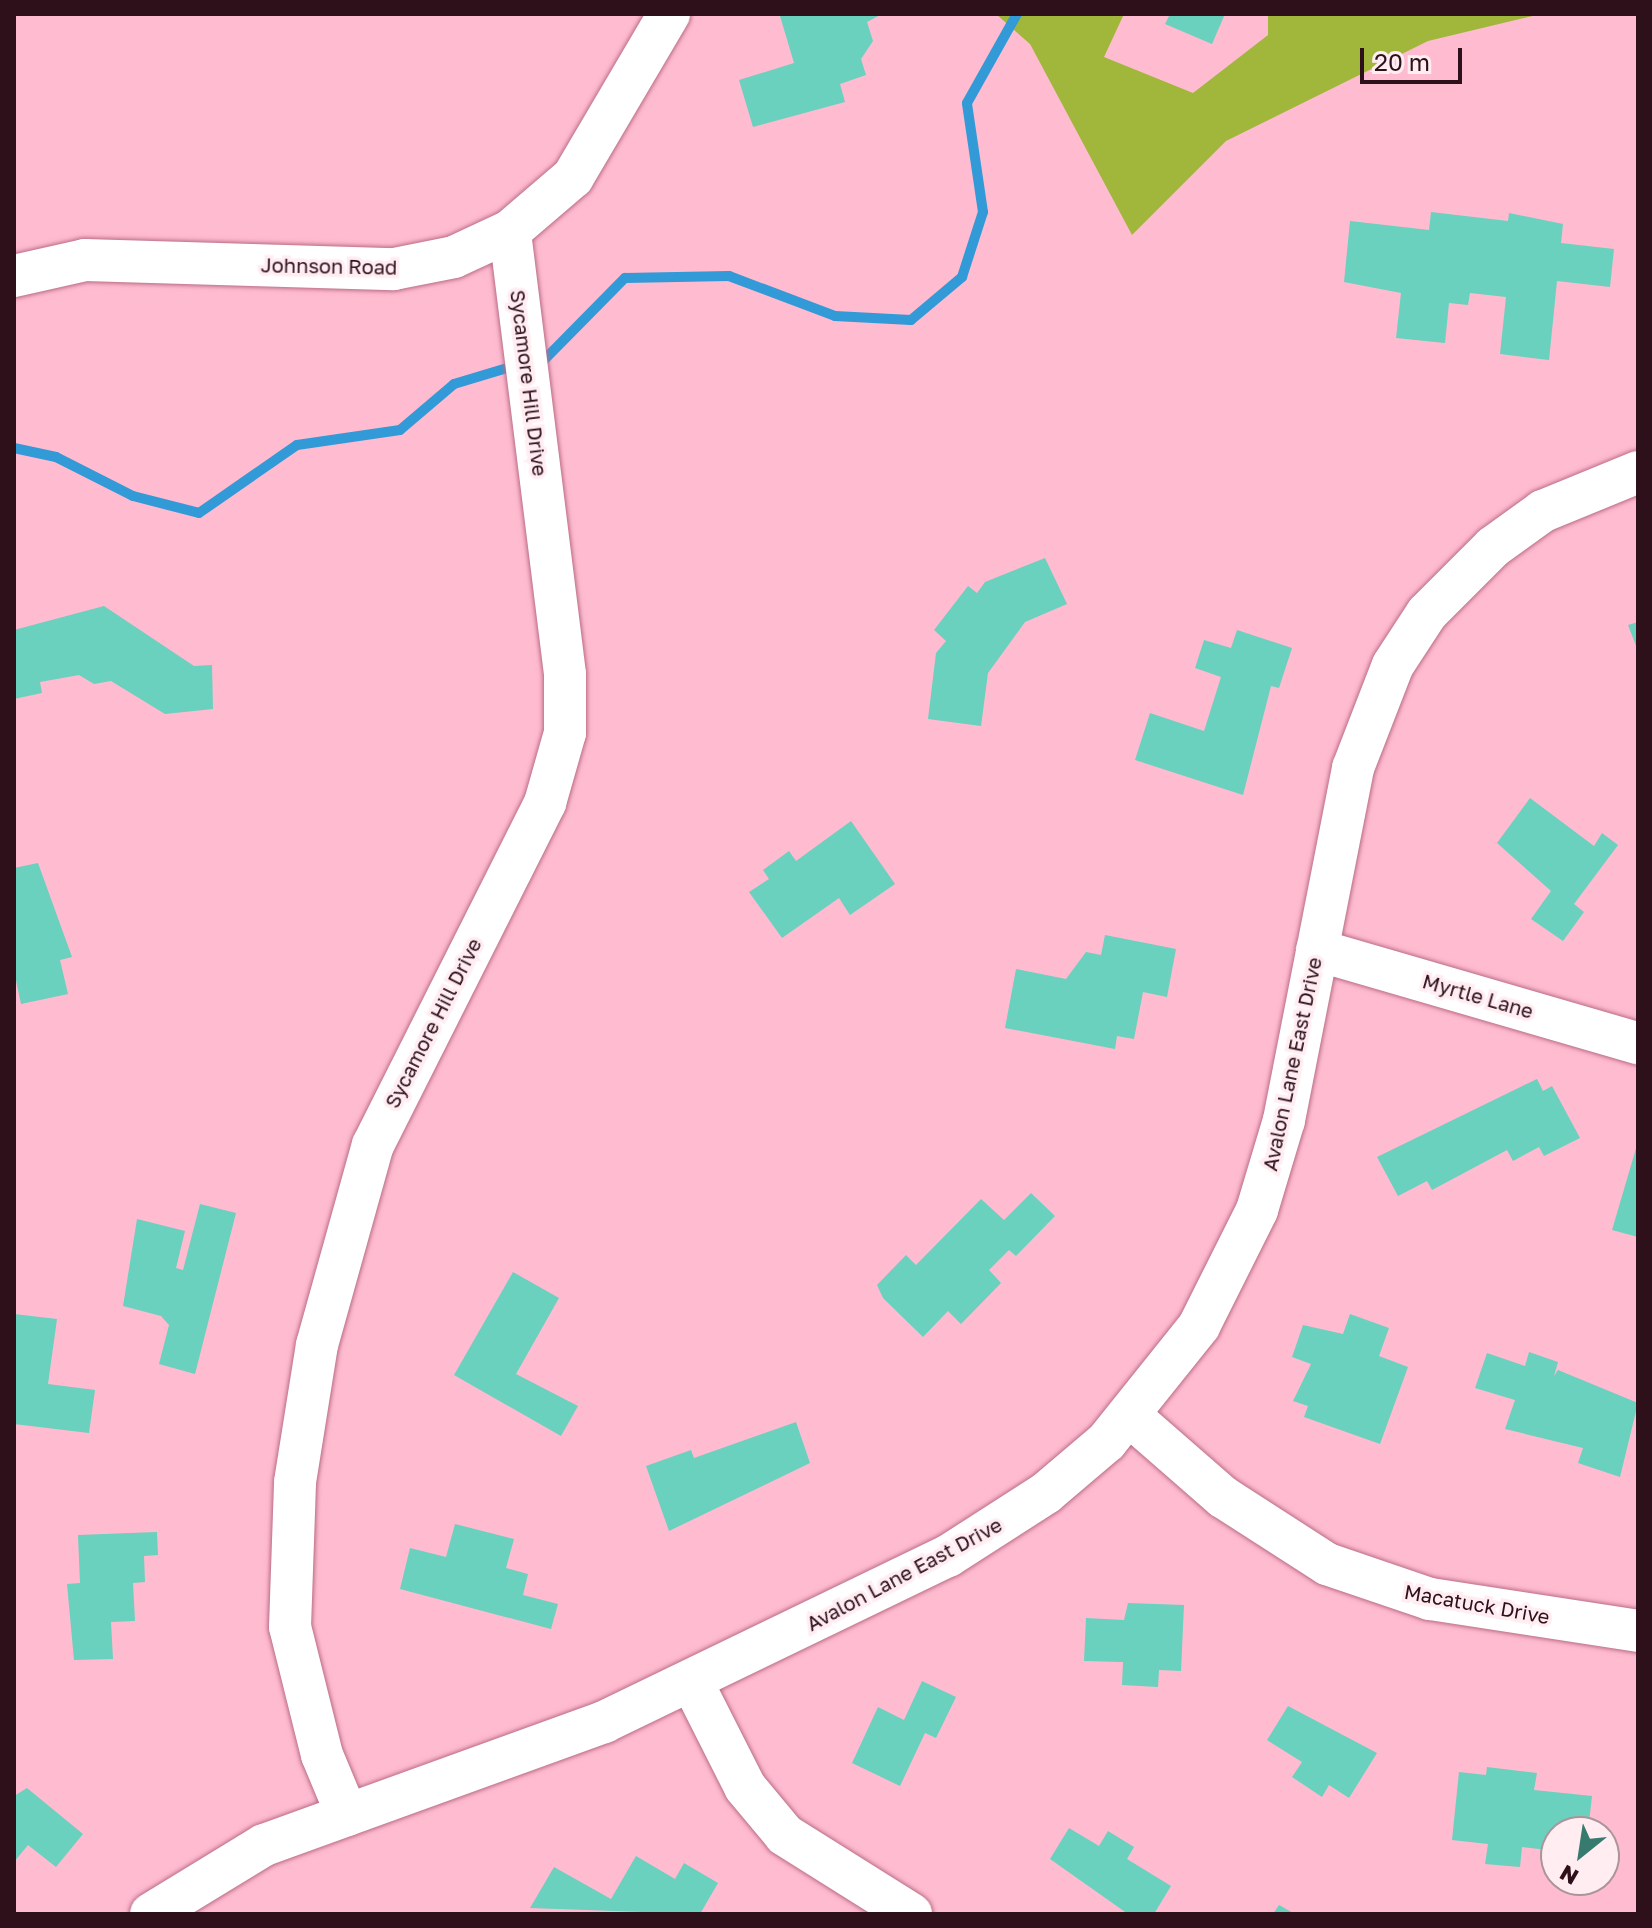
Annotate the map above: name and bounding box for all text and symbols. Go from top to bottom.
scale bar [1364,32,1466,82]
text: 20 m [1374,47,1430,76]
street label: Johnson Road [261,253,397,279]
street label: Sycamore Hill Drive [506,289,552,477]
street label: Sycamore Hill Drive [380,934,486,1112]
street label: Avalon Lane East Drive [1258,955,1326,1173]
street label: Myrtle Lane [1420,969,1536,1023]
street label: Avalon Lane East Drive [802,1512,1006,1636]
street label: Macatuck Drive [1402,1579,1552,1629]
north arrow [1540,1816,1620,1896]
text: N [1555,1860,1583,1891]

